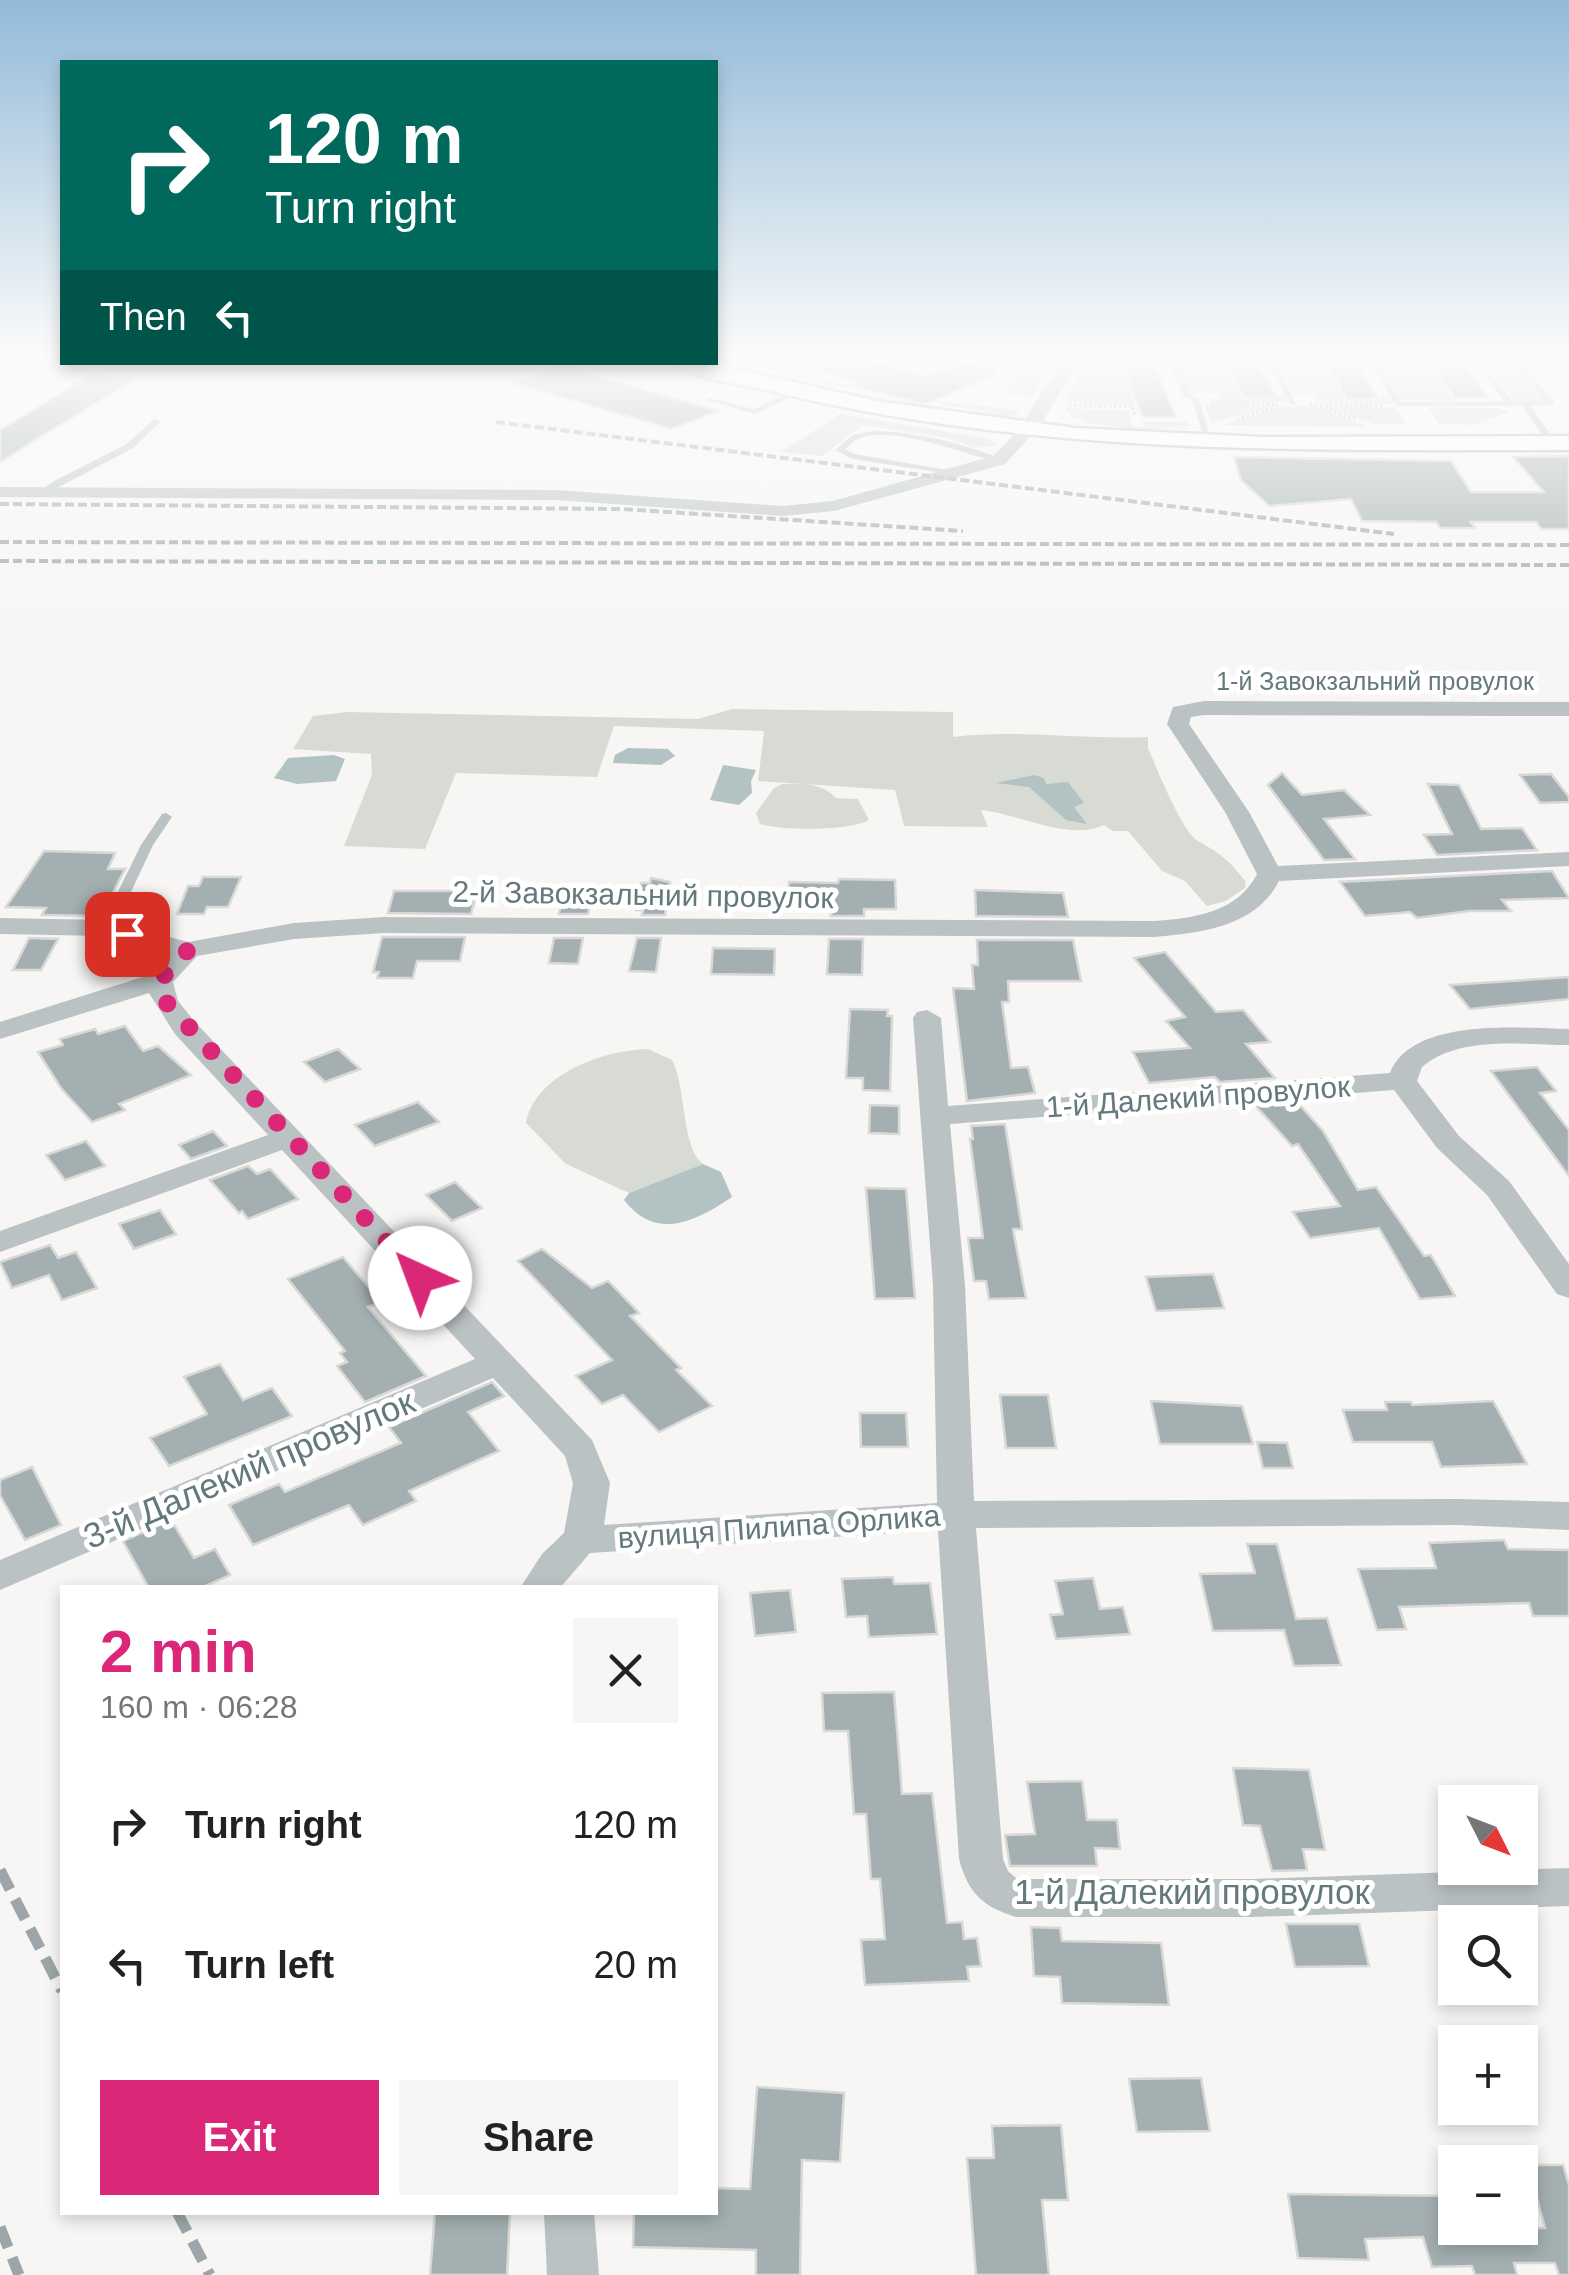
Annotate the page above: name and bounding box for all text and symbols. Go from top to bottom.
icon: right [100,100,230,230]
text: 120 m [265,100,463,178]
text: Turn right [265,182,456,233]
icon: left [207,290,262,345]
text: Then [100,296,187,338]
street label: 1-й Завокзальний провулок [1216,667,1535,695]
street label: 2-й Завокзальний провулок [452,875,835,914]
pin [85,892,170,977]
icon: arrive [100,907,155,962]
street label: 1-й Далекий провулок [1045,1069,1352,1124]
position arrow [368,1226,472,1330]
street label: 3-й Далекий провулок [78,1381,421,1556]
street label: вулиця Пилипа Орлика [617,1499,942,1554]
text: 2 min [100,1618,257,1685]
button: close [573,1618,678,1723]
text: 160 m · 06:28 [100,1689,297,1725]
north arrow [1438,1785,1538,1885]
map controls [1438,1785,1538,2245]
icon: right [100,1798,155,1853]
text: Turn right [185,1804,362,1846]
text: 120 m [572,1804,678,1846]
street label: 1-й Далекий провулок [1014,1872,1370,1911]
button: search [1438,1905,1538,2005]
icon: left [100,1938,155,1993]
text: Turn left [185,1944,334,1986]
text: 20 m [594,1944,678,1986]
button: + [1438,2025,1538,2125]
button: Exit [100,2080,379,2195]
button: Share [399,2080,678,2195]
button: − [1438,2145,1538,2245]

